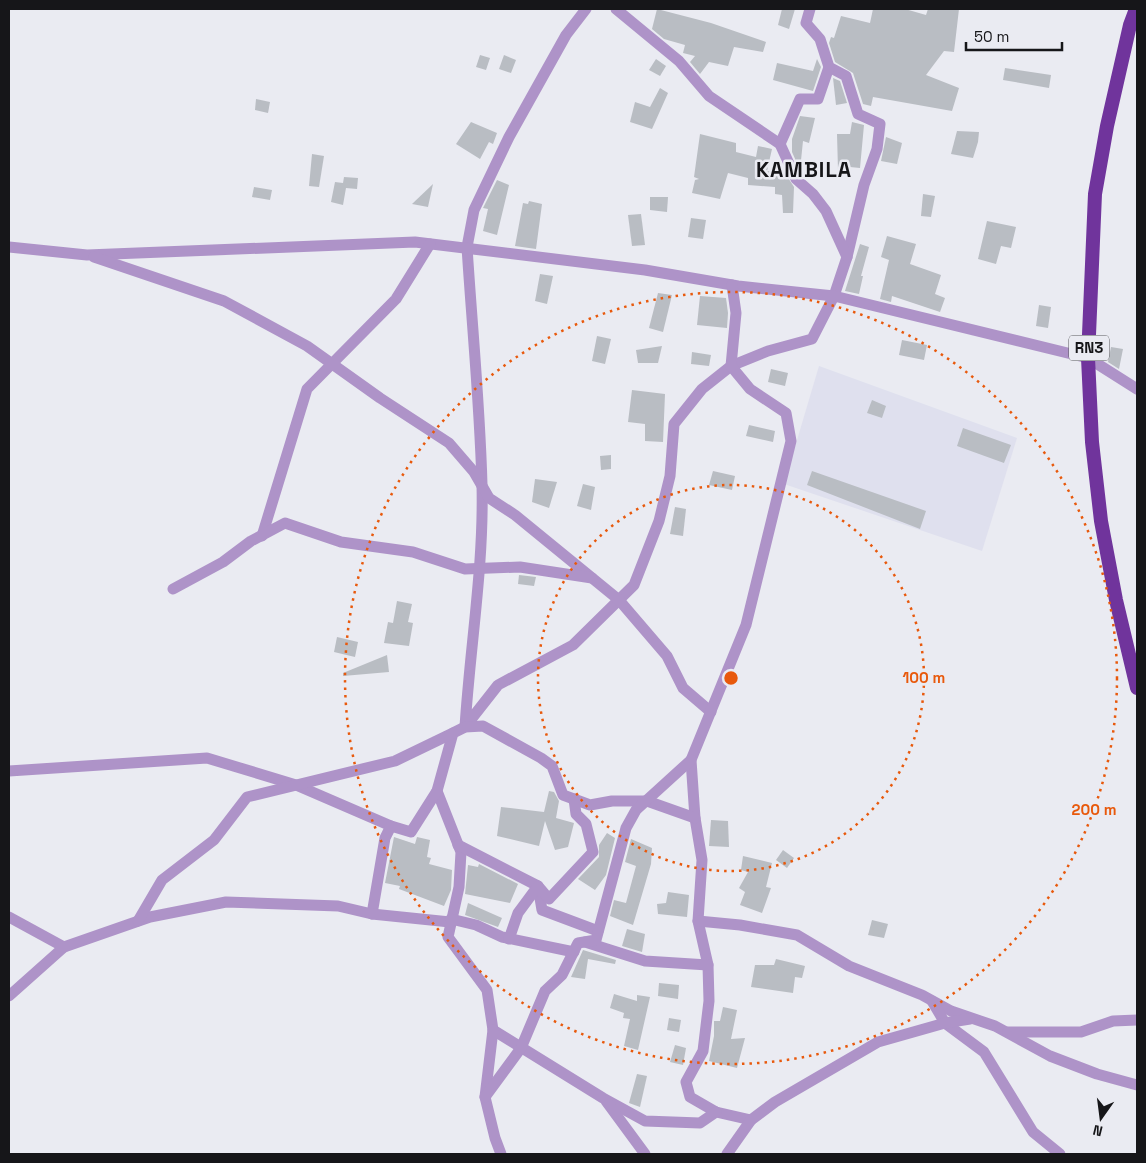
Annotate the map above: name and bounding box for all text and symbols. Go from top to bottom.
scale bar [966,20,1062,52]
text: 50 m [974,27,1009,46]
district label: KAMBILA [756,156,852,183]
road number: RN3 [1069,336,1109,360]
text: 100 m [903,668,945,687]
centre of rings [722,669,740,687]
text: 200 m [1072,800,1116,819]
north arrow [1076,1093,1126,1143]
text: N [1091,1121,1105,1140]

